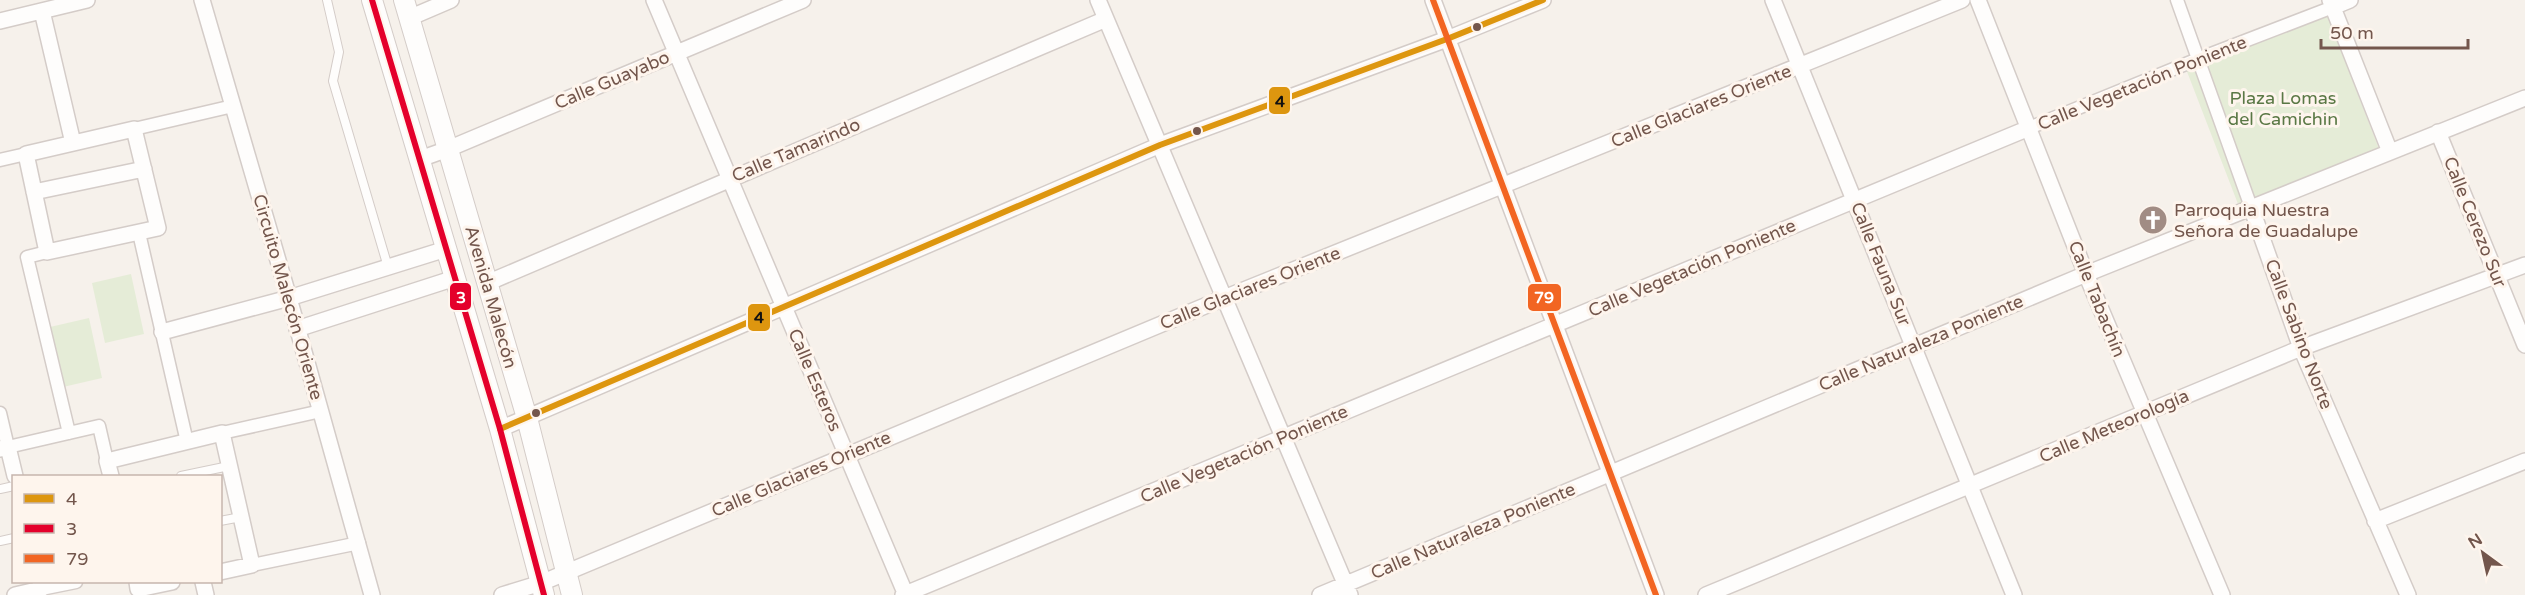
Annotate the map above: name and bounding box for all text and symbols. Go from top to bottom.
scale bar [2321,12,2468,50]
unlabelled marker [1471,21,1483,33]
text: 50 m [2330,22,2374,44]
street label: Calle Vegetación Poniente [2034,31,2250,135]
street label: Calle Guayabo [551,46,673,114]
street label: Calle Glaciares Oriente [1608,60,1794,152]
line badge: 4 [1268,86,1291,115]
park label: Plaza Lomas del Camichin [2228,87,2338,130]
text: 4 [1275,92,1285,112]
street label: Calle Tamarindo [728,113,864,187]
unlabelled marker [1191,125,1203,137]
street label: Calle Cerezo Sur [2439,153,2511,291]
street label: Circuito Malecón Oriente [248,192,328,402]
street label: Calle Fauna Sur [1846,199,1916,329]
place label: Parroquia Nuestra Señora de Guadalupe [2174,199,2358,242]
church icon: Parroquia Nuestra Señora de Guadalupe [2137,204,2169,236]
street label: Calle Vegetación Poniente [1585,214,1799,322]
street label: Avenida Malecón [460,223,522,371]
street label: Calle Tabachín [2064,238,2130,360]
street label: Calle Glaciares Oriente [1157,242,1343,334]
street label: Calle Sabino Norte [2260,256,2338,412]
line badge: 3 [449,282,472,311]
line badge: 79 [1527,283,1562,312]
text: 3 [456,288,466,308]
text: 79 [1534,288,1554,308]
street label: Calle Naturaleza Poniente [1815,290,2027,396]
line badge: 4 [747,303,771,332]
text: 4 [754,308,764,328]
street label: Calle Esteros [783,325,847,435]
street label: Calle Meteorología [2036,384,2192,468]
street label: Calle Vegetación Poniente [1137,400,1351,508]
unlabelled marker [530,407,542,419]
street label: Calle Glaciares Oriente [708,426,894,522]
legend [12,475,222,583]
street label: Calle Naturaleza Poniente [1367,478,1579,584]
text: 4 [66,488,77,510]
text: 3 [66,518,77,540]
north arrow [2453,523,2513,583]
text: N [2465,529,2486,553]
text: 79 [66,548,89,570]

